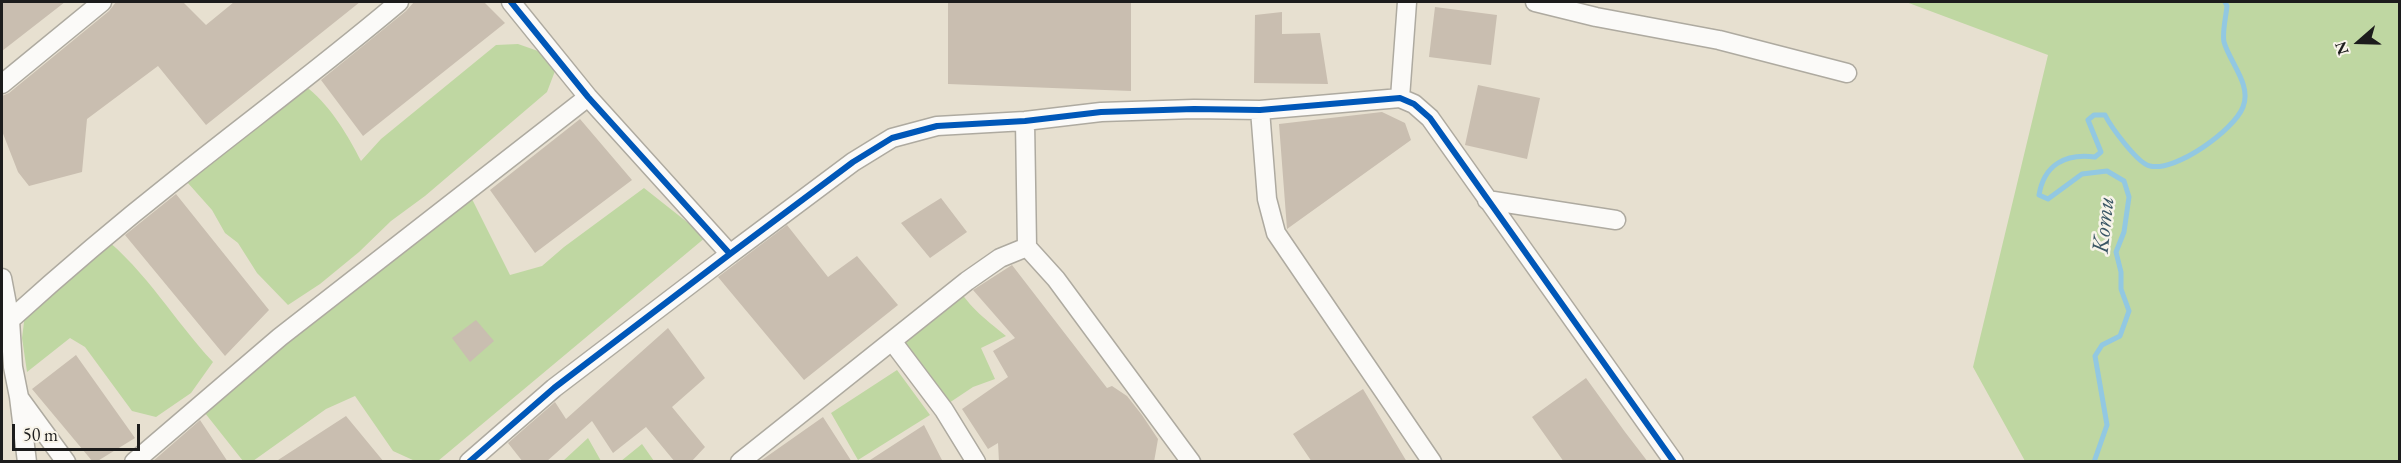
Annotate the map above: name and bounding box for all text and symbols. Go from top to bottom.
north arrow [2329,12,2389,72]
text: N [2330,39,2354,58]
water label: Komu [2087,195,2121,255]
scale bar [15,412,142,450]
text: 50 m [23,423,58,446]

